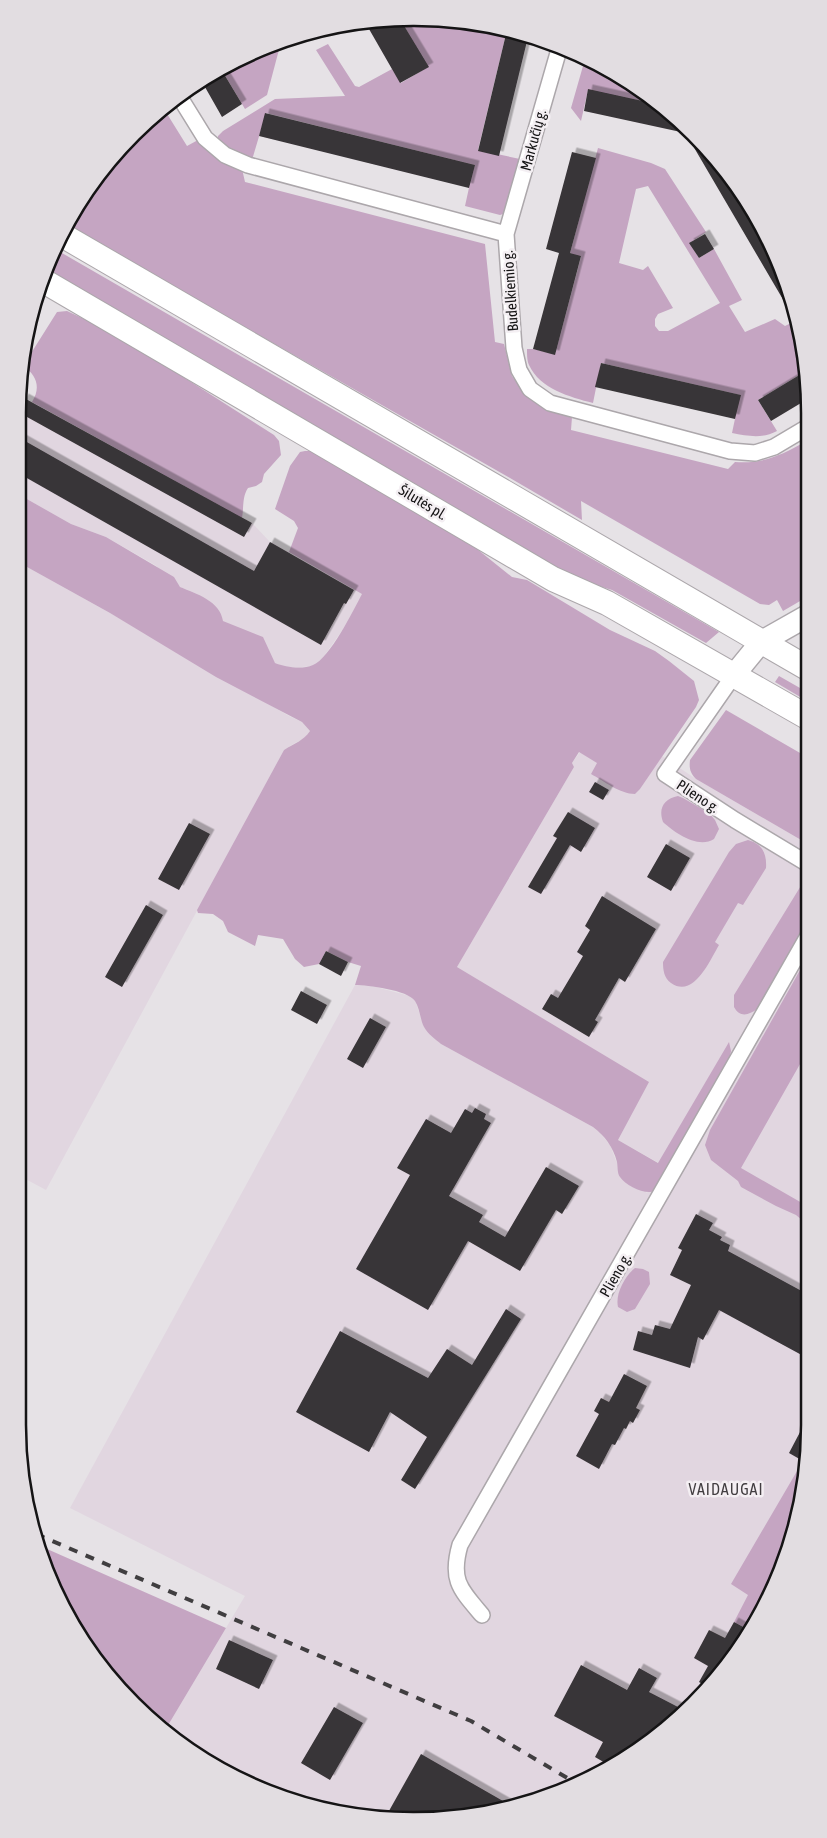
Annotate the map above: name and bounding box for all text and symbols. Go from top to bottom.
street label: Markučių g. [517,107,549,172]
street label: Budelkiemio g. [499,250,521,332]
street label: Šilutės pl. [396,481,450,523]
street label: Plieno g. [674,776,723,816]
street label: Plieno g. [596,1250,634,1300]
district label: VAIDAUGAI [688,1480,764,1498]

